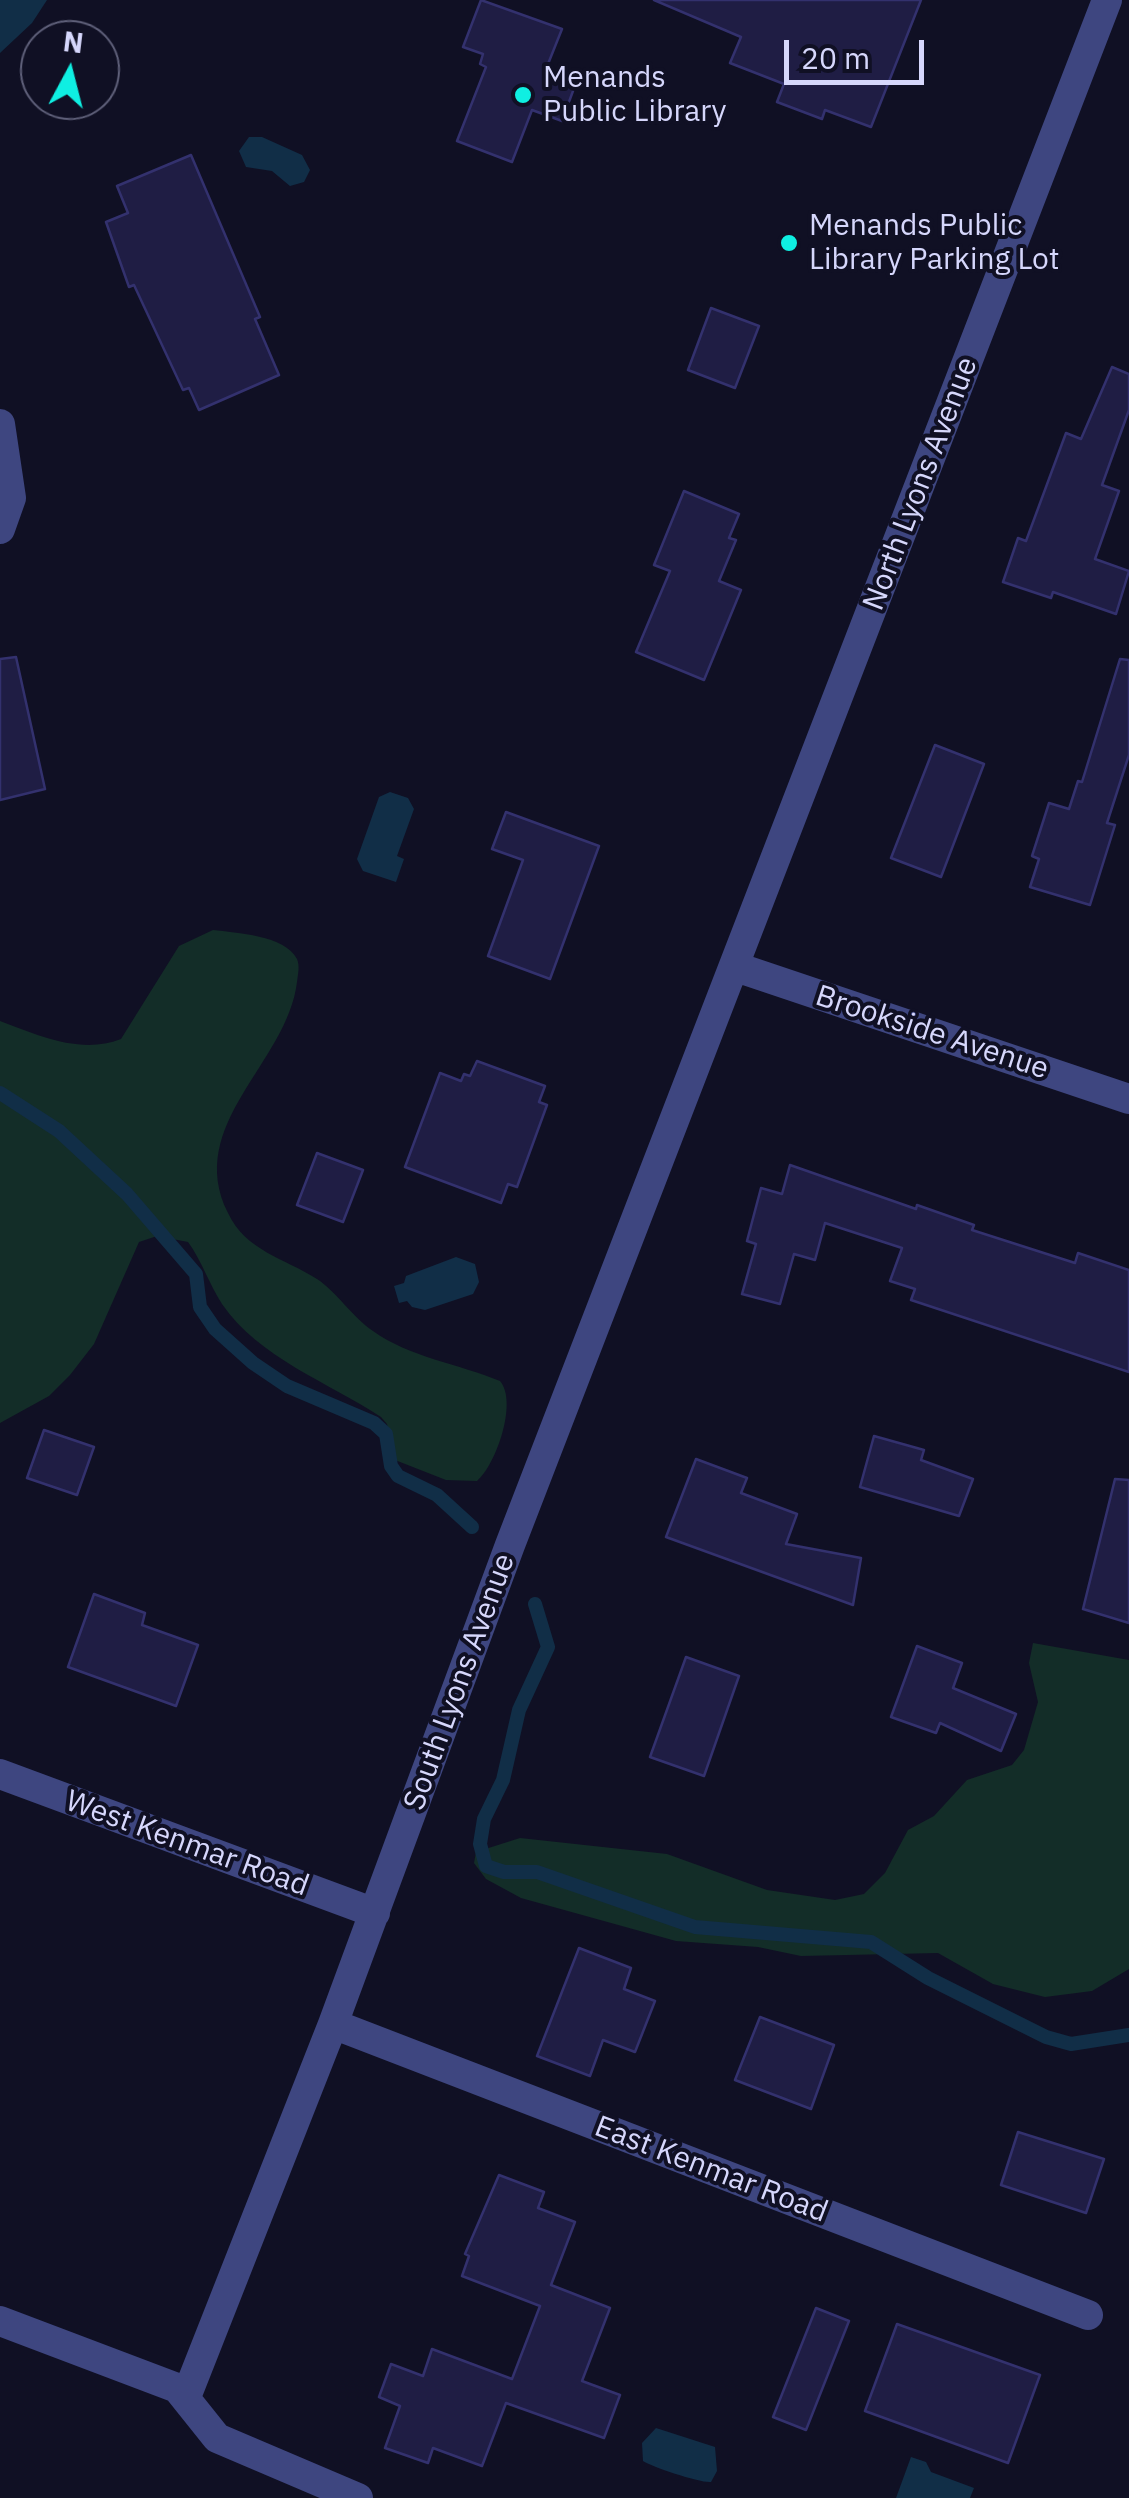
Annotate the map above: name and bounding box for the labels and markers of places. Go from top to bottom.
place label: Menands Public Library [543,60,727,130]
marker: Menands Public Library [512,84,534,106]
place label: Menands Public Library Parking Lot [809,208,1059,278]
marker: Menands Public Library Parking Lot [778,232,800,254]

